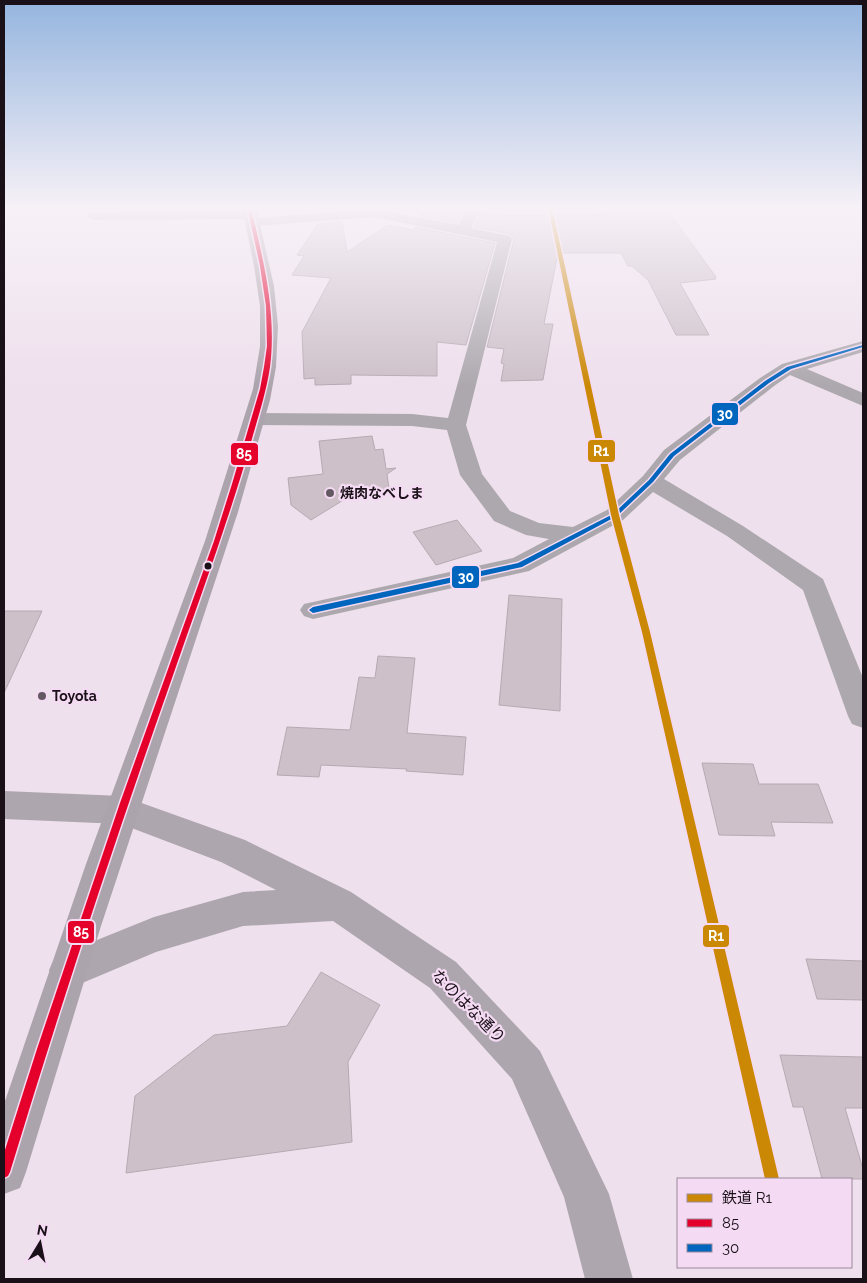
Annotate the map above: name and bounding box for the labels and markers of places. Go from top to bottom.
place label: 焼肉なべしま [340,485,424,501]
marker: 焼肉なべしま [324,487,336,499]
unlabelled marker [203,561,213,571]
place label: Toyota [52,688,97,704]
marker: Toyota [36,690,48,702]

